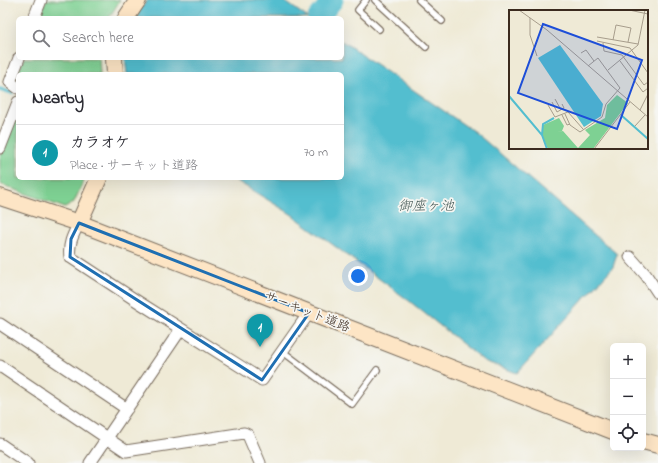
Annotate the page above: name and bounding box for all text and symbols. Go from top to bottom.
inset map [509,10,648,149]
search box [16,16,344,60]
icon: search [30,27,52,49]
text: Search here [62,27,134,49]
text: Nearby [32,86,84,111]
text: カラオケ [70,132,130,154]
text: 1 [43,143,47,162]
text: 70 m [304,143,328,162]
text: Place · サーキット道路 [70,156,198,175]
water label: 御座ヶ池 [398,196,455,217]
your location [348,266,368,286]
street label: サーキット道路 [261,287,353,337]
pin: 1 [247,314,273,347]
map controls [610,343,646,451]
button: + [610,343,646,379]
button: − [610,379,646,415]
button: locate [610,415,646,451]

